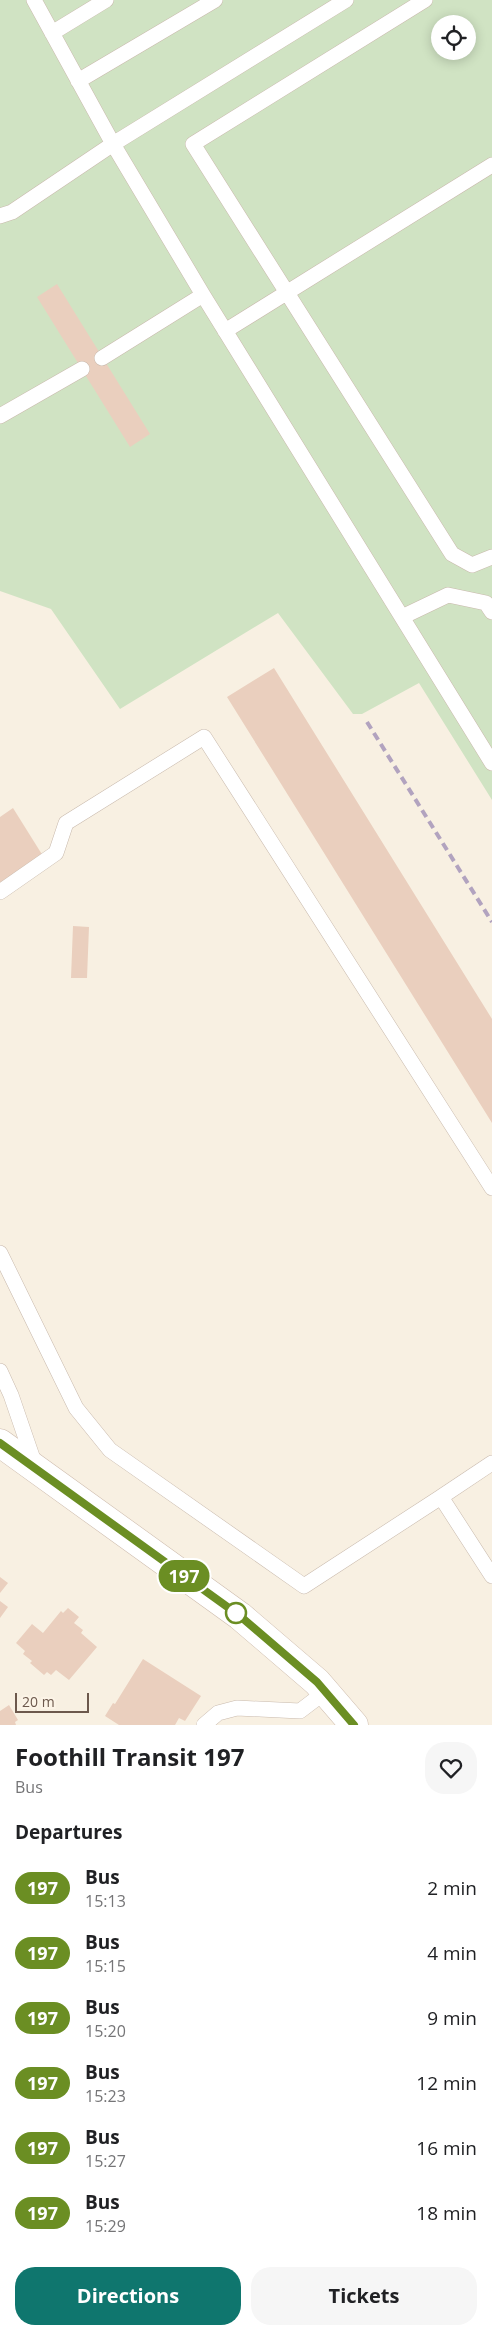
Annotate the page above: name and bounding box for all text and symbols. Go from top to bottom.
map controls [431,15,476,60]
button: locate [431,15,476,60]
line badge: 197 [155,1560,213,1592]
text: 197 [169,1564,199,1588]
unlabelled marker [225,1602,247,1624]
scale bar [15,1690,89,1713]
text: 20 m [22,1692,55,1711]
text: Foothill Transit 197 [15,1740,244,1773]
button: heart [425,1742,477,1794]
text: Bus [15,1776,43,1798]
text: Departures [15,1819,122,1845]
text: Bus [85,1864,120,1890]
text: 2 min [427,1875,477,1901]
text: 197 [27,1876,58,1900]
text: 15:13 [85,1890,126,1912]
text: Bus [85,1929,120,1955]
text: 4 min [427,1940,477,1966]
text: 197 [27,1941,58,1965]
text: 15:15 [85,1955,126,1977]
text: Bus [85,1994,120,2020]
text: 9 min [427,2005,477,2031]
text: 197 [27,2006,58,2030]
text: 15:20 [85,2020,126,2042]
text: Bus [85,2059,120,2085]
text: 12 min [416,2070,477,2096]
text: 197 [27,2071,58,2095]
text: 15:23 [85,2085,126,2107]
text: Bus [85,2124,120,2150]
text: 16 min [416,2135,477,2161]
text: 197 [27,2136,58,2160]
text: 15:27 [85,2150,126,2172]
text: Bus [85,2189,120,2215]
text: 18 min [416,2200,477,2226]
text: 197 [27,2201,58,2225]
text: 15:29 [85,2215,126,2237]
button: Directions [15,2267,241,2325]
button: Tickets [251,2267,477,2325]

